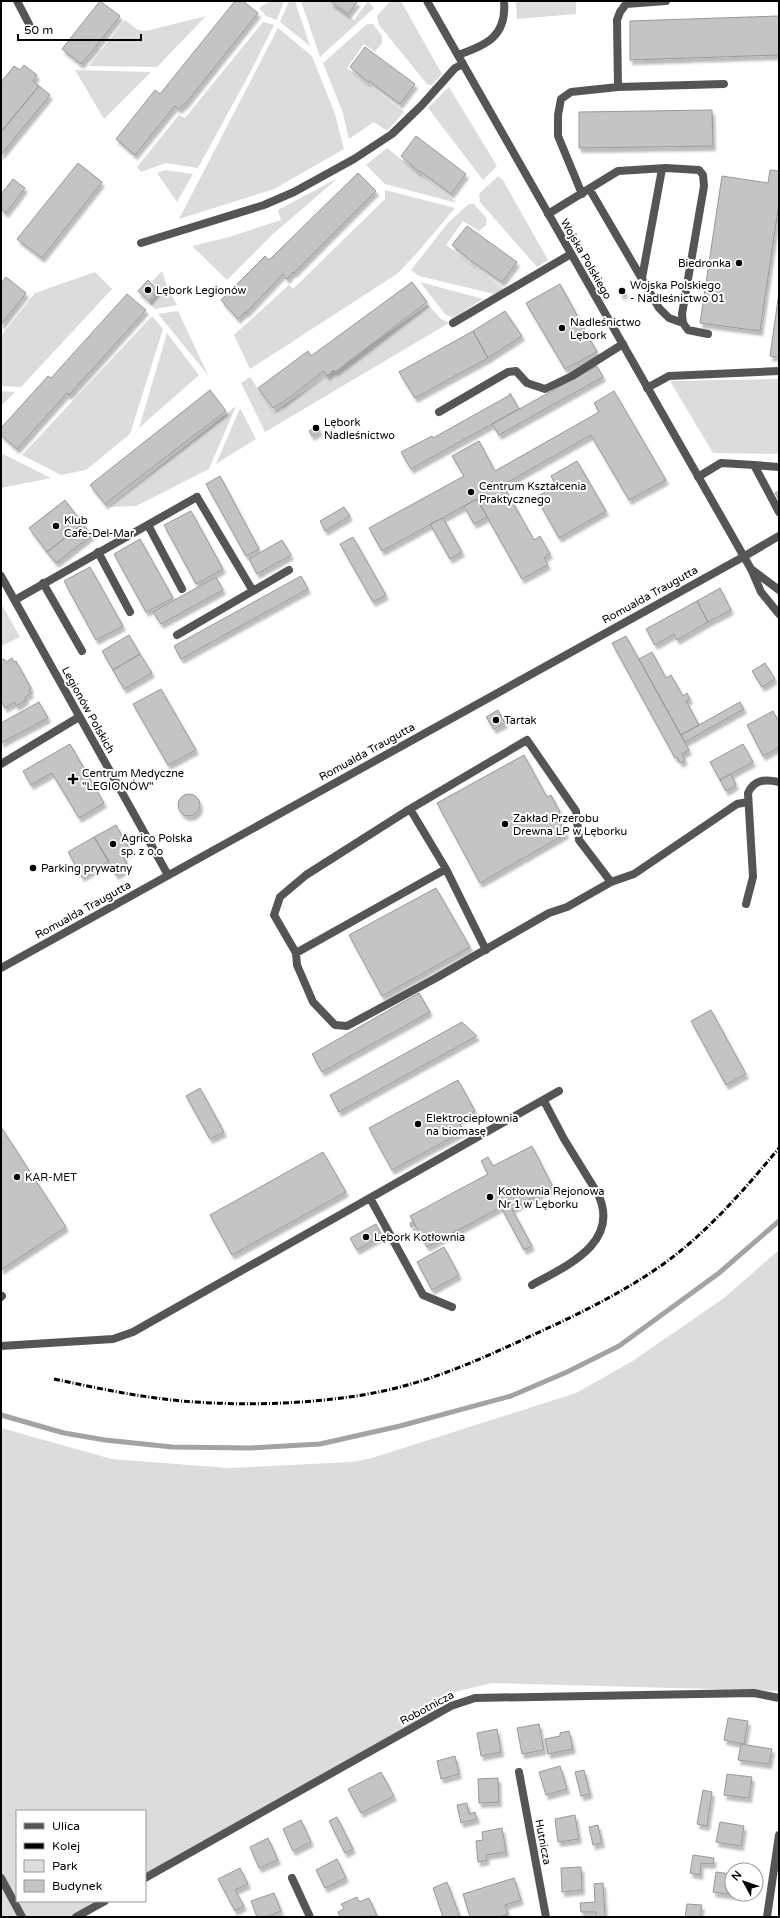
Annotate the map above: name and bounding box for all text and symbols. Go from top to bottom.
scale bar [18,16,141,42]
text: 50 m [24,23,53,37]
street label: Wojska Polskiego [558,216,614,302]
place label: Biedronka [678,257,731,270]
marker: Biedronka [734,258,744,268]
place label: Wojska Polskiego - Nadleśnictwo 01 [630,279,725,305]
place label: Lębork Legionów [156,284,246,297]
marker: Lębork Legionów [143,285,153,295]
marker: Wojska Polskiego - Nadleśnictwo 01 [617,286,627,296]
place label: Nadleśnictwo Lębork [570,316,641,342]
marker: Nadleśnictwo Lębork [557,323,567,333]
place label: Lębork Nadleśnictwo [324,416,395,442]
marker: Lębork Nadleśnictwo [311,423,321,433]
place label: Centrum Kształcenia Praktycznego [479,480,586,506]
marker: Centrum Kształcenia Praktycznego [466,487,476,497]
place label: Klub Cafe-Del-Mar [64,514,135,540]
marker: Klub Cafe-Del-Mar [51,521,61,531]
street label: Romualda Traugutta [600,563,700,627]
street label: Legionów Polskich [59,664,117,756]
place label: Tartak [504,714,537,727]
marker: Tartak [491,715,501,725]
street label: Romualda Traugutta [317,720,417,784]
place label: Centrum Medyczne "LEGIONÓW" [82,767,184,793]
marker: Centrum Medyczne "LEGIONÓW" [67,773,79,785]
place label: Zakład Przerobu Drewna LP w Lęborku [513,812,627,838]
marker: Zakład Przerobu Drewna LP w Lęborku [500,819,510,829]
place label: Agrico Polska sp. z o.o [121,832,192,858]
marker: Agrico Polska sp. z o.o [108,839,118,849]
place label: Parking prywatny [41,862,132,875]
marker: Parking prywatny [28,863,38,873]
street label: Romualda Traugutta [33,878,133,942]
place label: Elektrociepłownia na biomasę [426,1112,518,1138]
marker: Elektrociepłownia na biomasę [413,1119,423,1129]
place label: KAR-MET [25,1171,77,1184]
marker: KAR-MET [12,1172,22,1182]
place label: Kotłownia Rejonowa Nr 1 w Lęborku [498,1185,605,1211]
marker: Kotłownia Rejonowa Nr 1 w Lęborku [485,1192,495,1202]
place label: Lębork Kotłownia [374,1231,465,1244]
marker: Lębork Kotłownia [361,1232,371,1242]
street label: Robotnicza [398,1688,456,1728]
legend [16,1810,146,1902]
street label: Hutnicza [532,1818,554,1866]
text: Ulica [52,1819,80,1833]
text: Kolej [52,1839,80,1853]
text: Park [52,1859,78,1873]
north arrow [724,1862,764,1902]
text: N [729,1868,745,1883]
text: Budynek [52,1879,103,1893]

